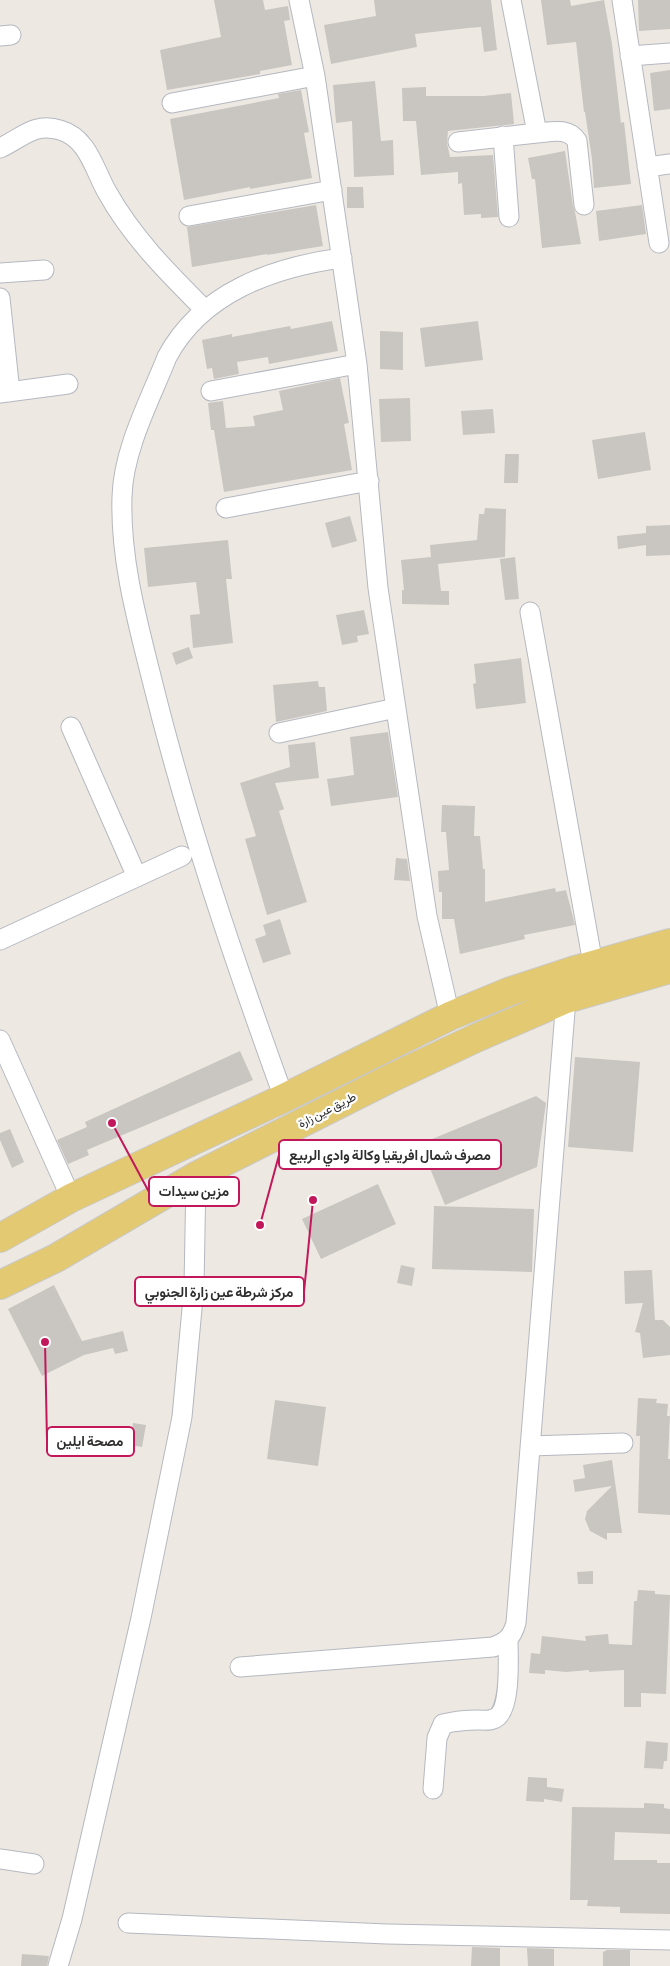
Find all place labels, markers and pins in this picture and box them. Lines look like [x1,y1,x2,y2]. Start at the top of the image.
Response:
callout: مصرف شمال افريقيا وكالة وادي الربيع [279,1140,501,1169]
callout: مزين سيدات [149,1177,239,1206]
callout: مركز شرطة عين زارة الجنوبي [135,1277,304,1306]
callout: مصحة ايلين [47,1427,134,1456]

